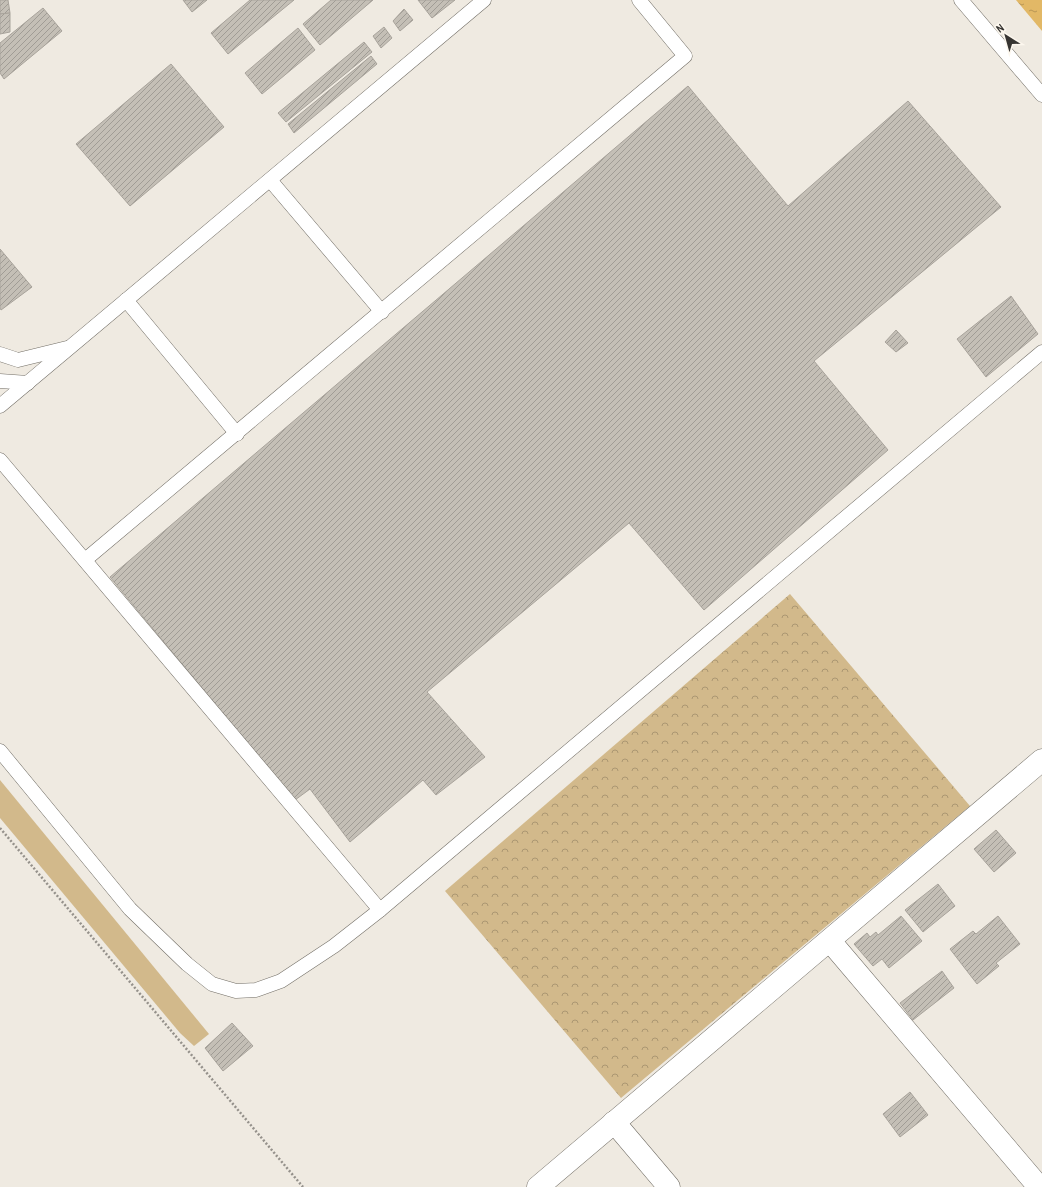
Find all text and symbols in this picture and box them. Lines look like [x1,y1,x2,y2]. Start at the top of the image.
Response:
north arrow [986,16,1026,56]
text: N [993,20,1007,36]

